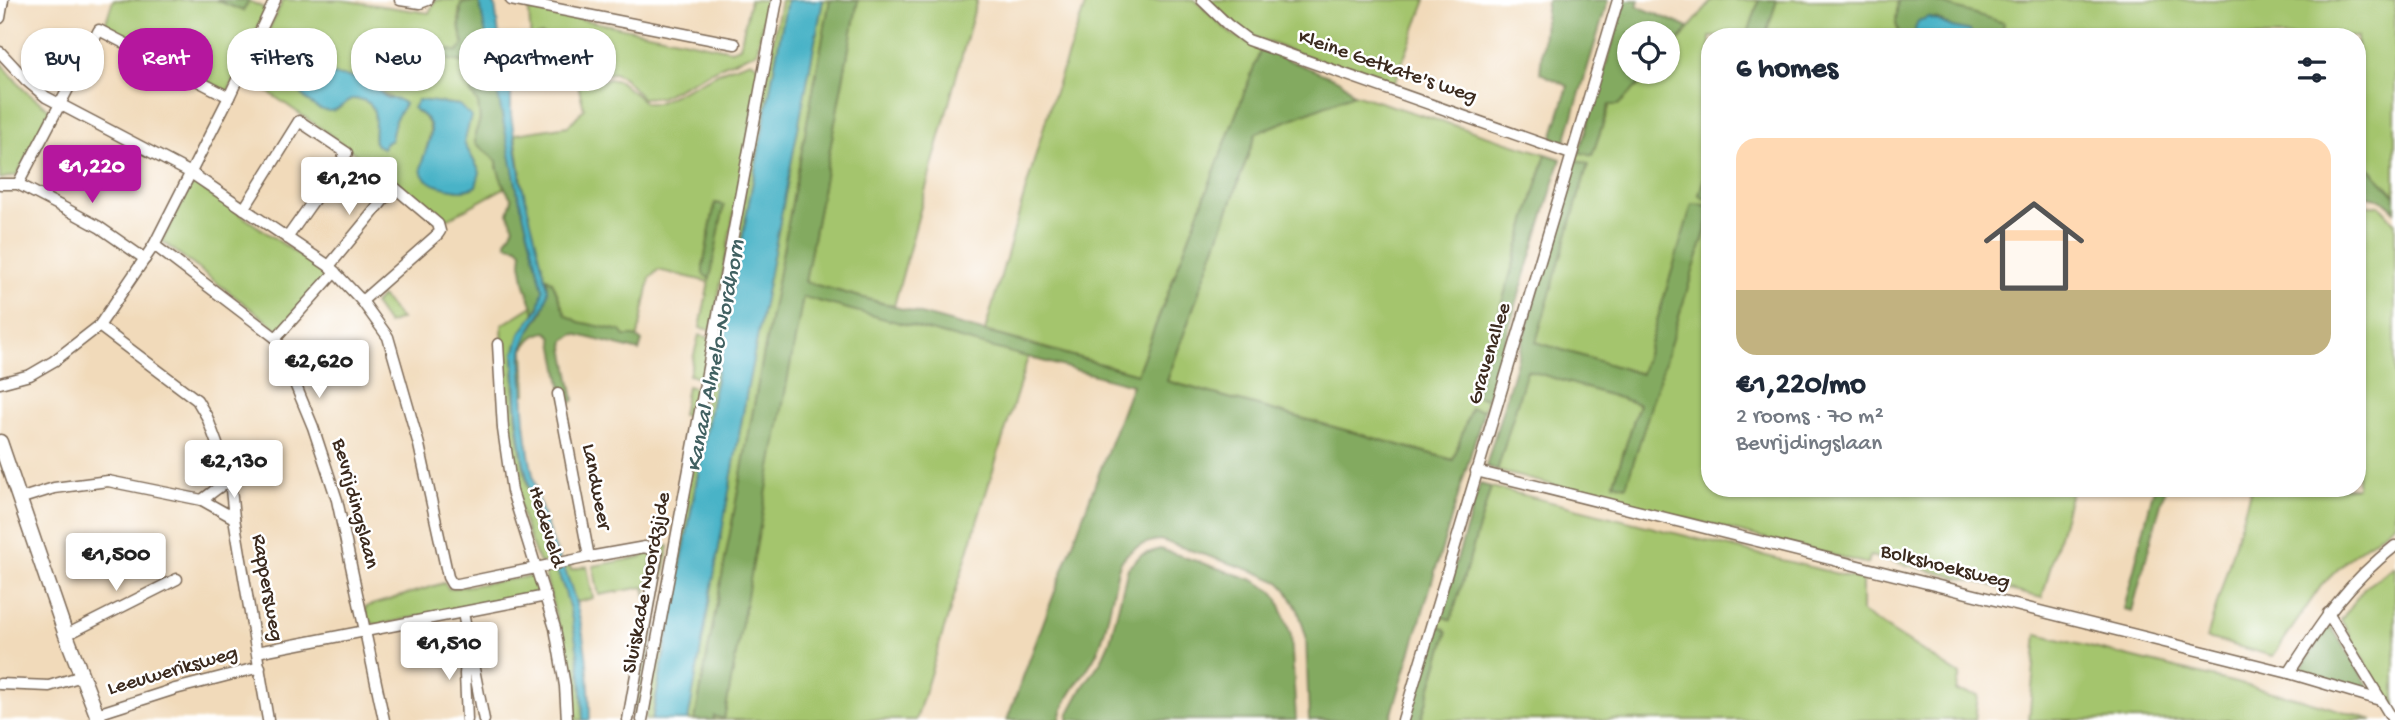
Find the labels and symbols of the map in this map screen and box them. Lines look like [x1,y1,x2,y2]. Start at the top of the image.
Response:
street label: Kleine Getkate's weg [1294,26,1480,110]
pin: €1,220 [35,146,149,205]
pin: €1,210 [292,158,406,217]
water label: Kanaal Almelo-Nordhorn [681,237,753,474]
street label: Gravenallee [1464,299,1519,408]
pin: €2,620 [262,340,376,400]
street label: Bevrijdingslaan [324,435,383,572]
pin: €2,130 [177,440,291,500]
street label: Landweer [574,442,616,534]
street label: Hedeveld [521,484,570,572]
street label: Sluiskade Noordzijde [618,489,678,676]
street label: Rappersweg [244,532,288,644]
pin: €1,500 [59,534,173,593]
street label: Bolkshoeksweg [1877,540,2012,596]
pin: €1,510 [392,622,506,682]
street label: Leeuweriksweg [105,641,241,703]

